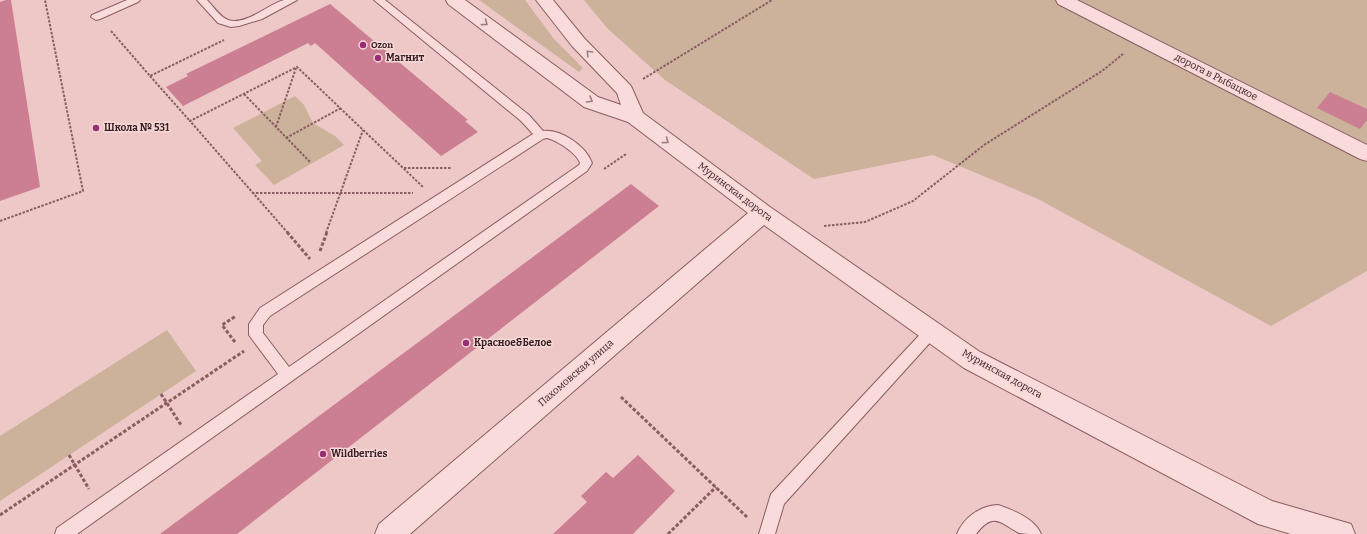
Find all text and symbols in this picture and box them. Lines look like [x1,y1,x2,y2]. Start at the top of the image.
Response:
one-way arrow [481,18,488,26]
marker: Ozon [358,40,368,50]
place label: Ozon [371,40,393,50]
one-way arrow [586,50,594,58]
street label: дорога в Рыбацкое [1173,50,1260,103]
place label: Магнит [386,52,425,64]
marker: Магнит [373,53,383,63]
one-way arrow [586,95,593,103]
place label: Школа № 531 [104,122,170,134]
marker: Школа № 531 [91,123,101,133]
one-way arrow [662,136,669,143]
street label: Муринская дорога [695,160,775,224]
place label: Красное&Белое [474,337,552,349]
street label: Пахомовская улица [536,337,617,409]
marker: Красное&Белое [461,338,471,348]
street label: Муринская дорога [960,347,1045,401]
place label: Wildberries [331,448,387,460]
marker: Wildberries [318,449,328,459]

